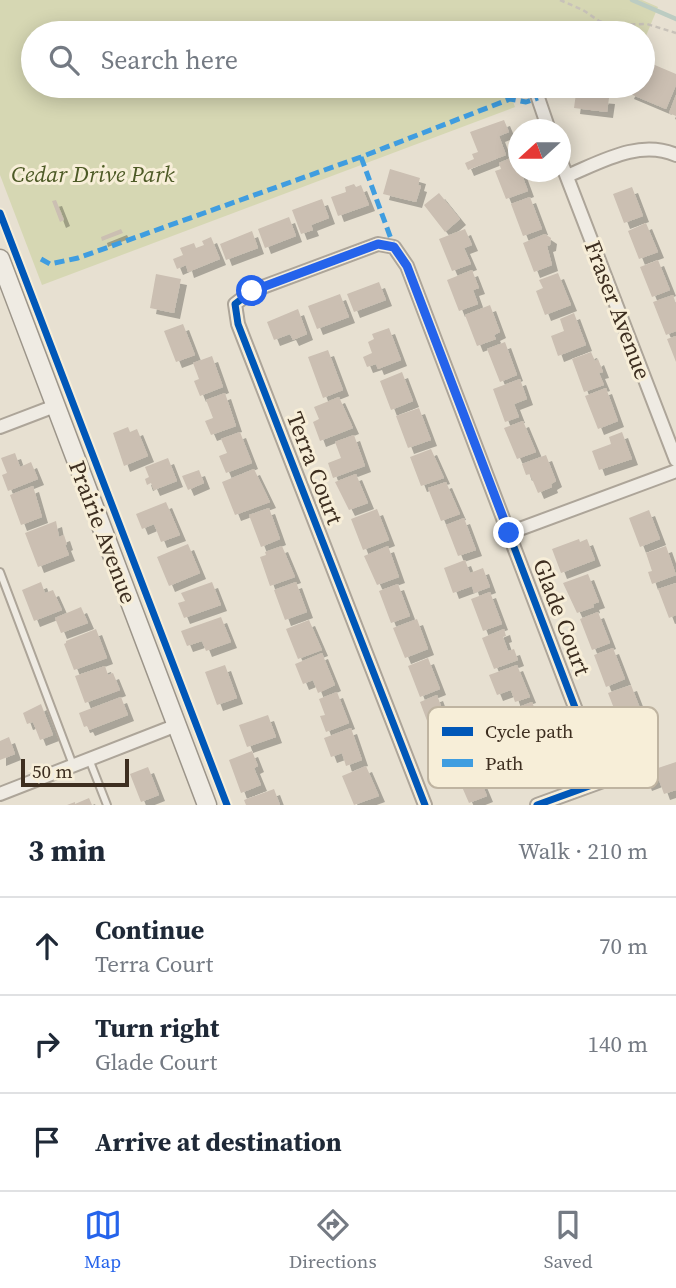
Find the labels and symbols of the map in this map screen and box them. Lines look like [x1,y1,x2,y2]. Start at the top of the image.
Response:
north arrow [508,119,571,182]
park label: Cedar Drive Park [11,158,175,190]
street label: Fraser Avenue [577,236,659,384]
route start [236,275,267,306]
street label: Terra Court [279,407,351,529]
street label: Prairie Avenue [61,456,145,608]
route end [493,517,524,548]
street label: Glade Court [525,554,599,680]
legend [428,707,658,788]
text: Cycle path [485,718,574,744]
text: Path [485,750,523,776]
scale bar [21,756,130,788]

